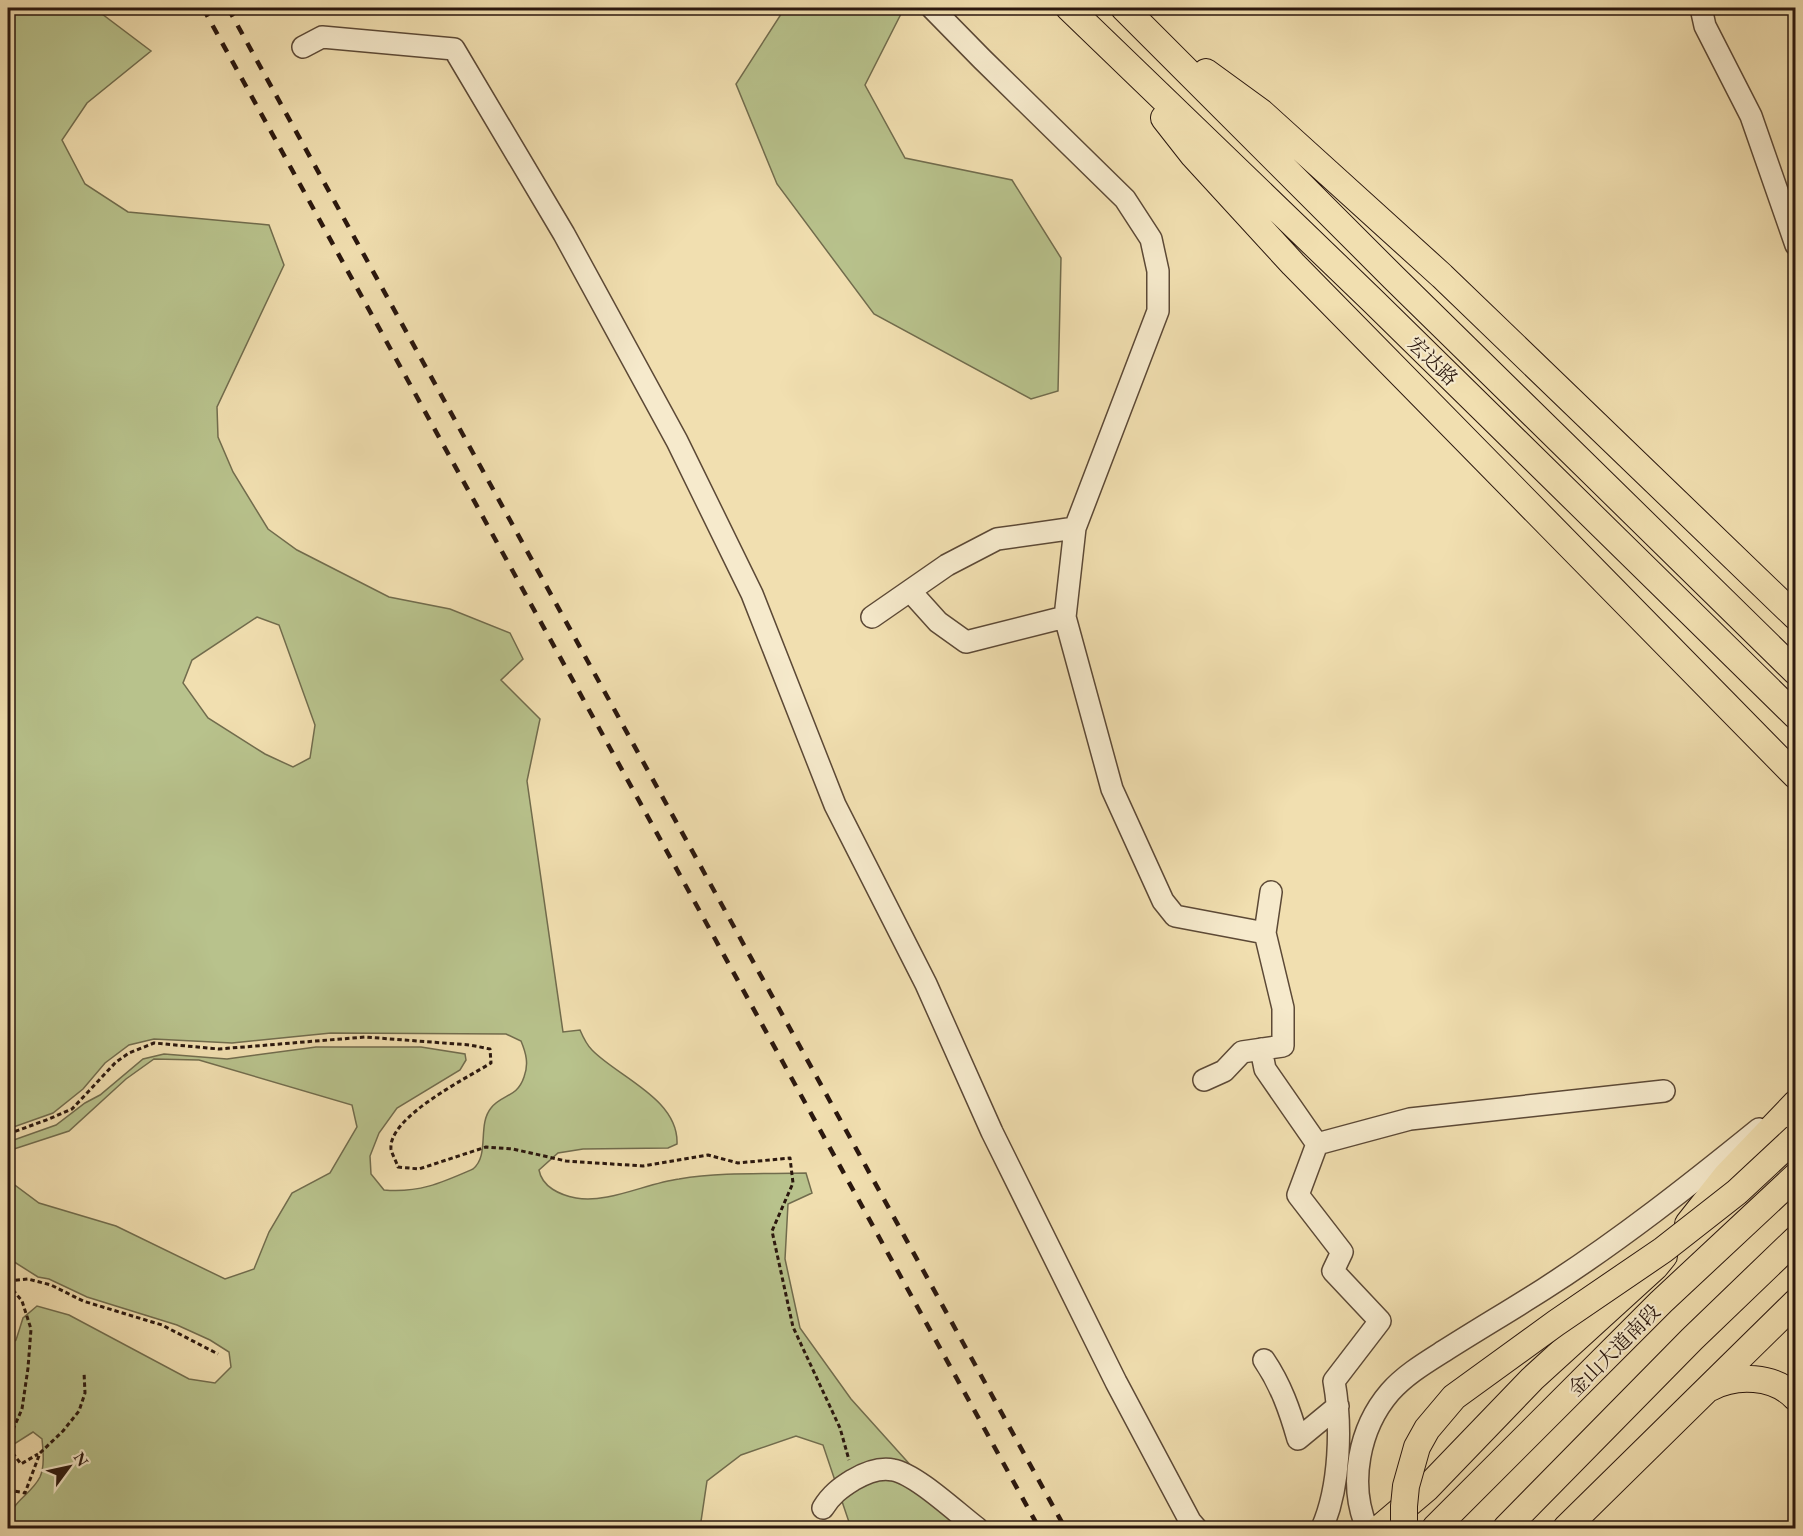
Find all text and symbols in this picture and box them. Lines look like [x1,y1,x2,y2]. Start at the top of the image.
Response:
street label: 宏达路 [1402,331,1464,391]
street label: 金山大道南段 [1562,1298,1666,1402]
north arrow [39,1437,99,1497]
text: N [69,1448,94,1470]

